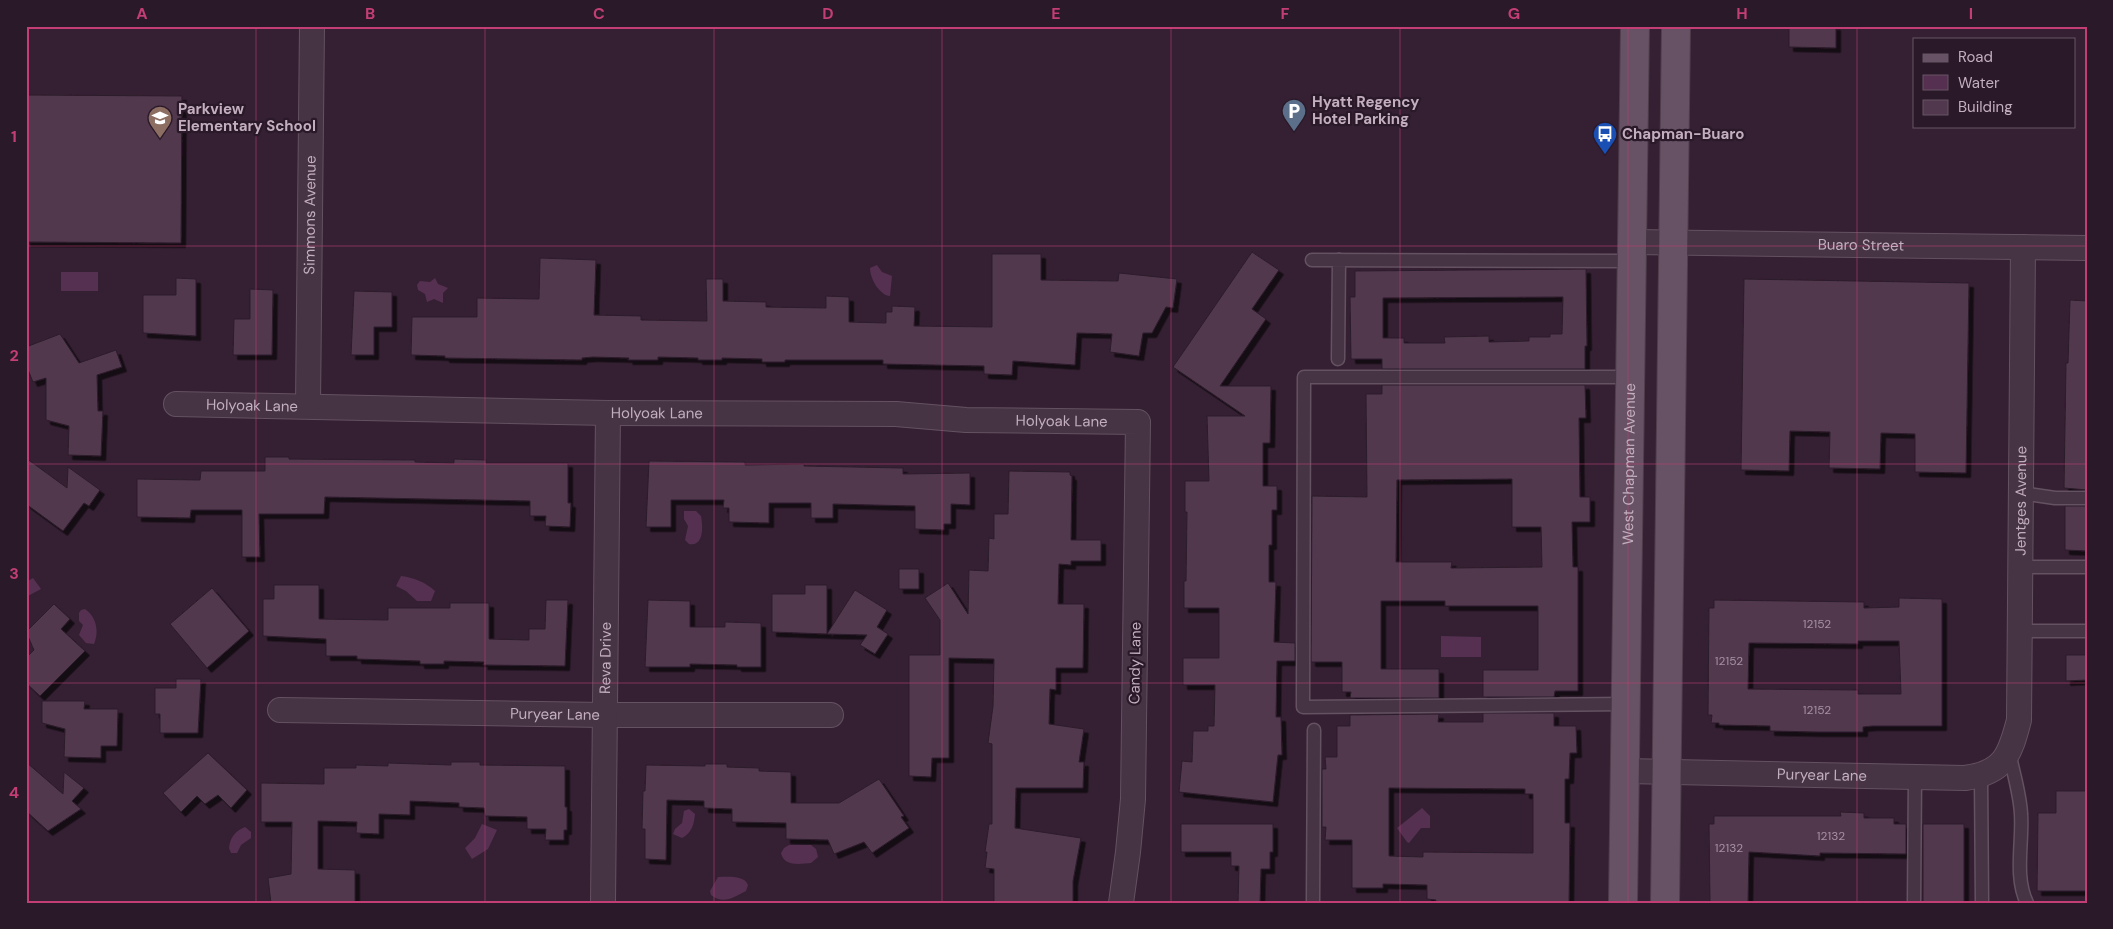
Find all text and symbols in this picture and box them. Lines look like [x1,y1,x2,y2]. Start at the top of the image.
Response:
text: A [136,3,148,24]
text: B [365,3,375,24]
text: C [593,3,605,24]
text: D [822,3,834,24]
text: E [1051,3,1061,24]
text: F [1281,3,1290,24]
text: G [1508,3,1520,24]
text: H [1736,3,1748,24]
text: I [1969,3,1973,24]
legend [1913,38,2076,128]
text: Road [1958,47,1993,67]
text: Water [1958,73,2000,93]
place label: Hyatt Regency Hotel Parking [1312,92,1419,129]
text: Building [1958,97,2013,117]
parking icon: Hyatt Regency Hotel Parking [1281,98,1307,132]
place label: Parkview Elementary School [178,99,316,136]
school or university icon: Parkview Elementary School [147,105,173,139]
bus stop icon: Chapman-Buaro [1592,121,1618,155]
place label: Chapman-Buaro [1622,124,1745,144]
text: 1 [11,126,17,147]
street label: Simmons Avenue [299,155,321,275]
street label: Buaro Street [1818,234,1904,256]
text: 2 [9,345,19,366]
street label: West Chapman Avenue [1618,383,1640,545]
street label: Holyoak Lane [206,395,298,417]
street label: Holyoak Lane [611,403,703,423]
street label: Holyoak Lane [1016,411,1108,432]
street label: Jentges Avenue [2010,446,2031,556]
text: 3 [9,563,19,584]
house number: 12152 [1803,616,1831,632]
street label: Reva Drive [595,622,616,694]
street label: Candy Lane [1124,622,1146,704]
house number: 12152 [1715,653,1743,669]
house number: 12152 [1803,702,1831,718]
street label: Puryear Lane [510,704,600,725]
street label: Puryear Lane [1777,764,1867,786]
text: 4 [9,782,19,803]
house number: 12132 [1817,828,1845,844]
house number: 12132 [1715,840,1743,856]

